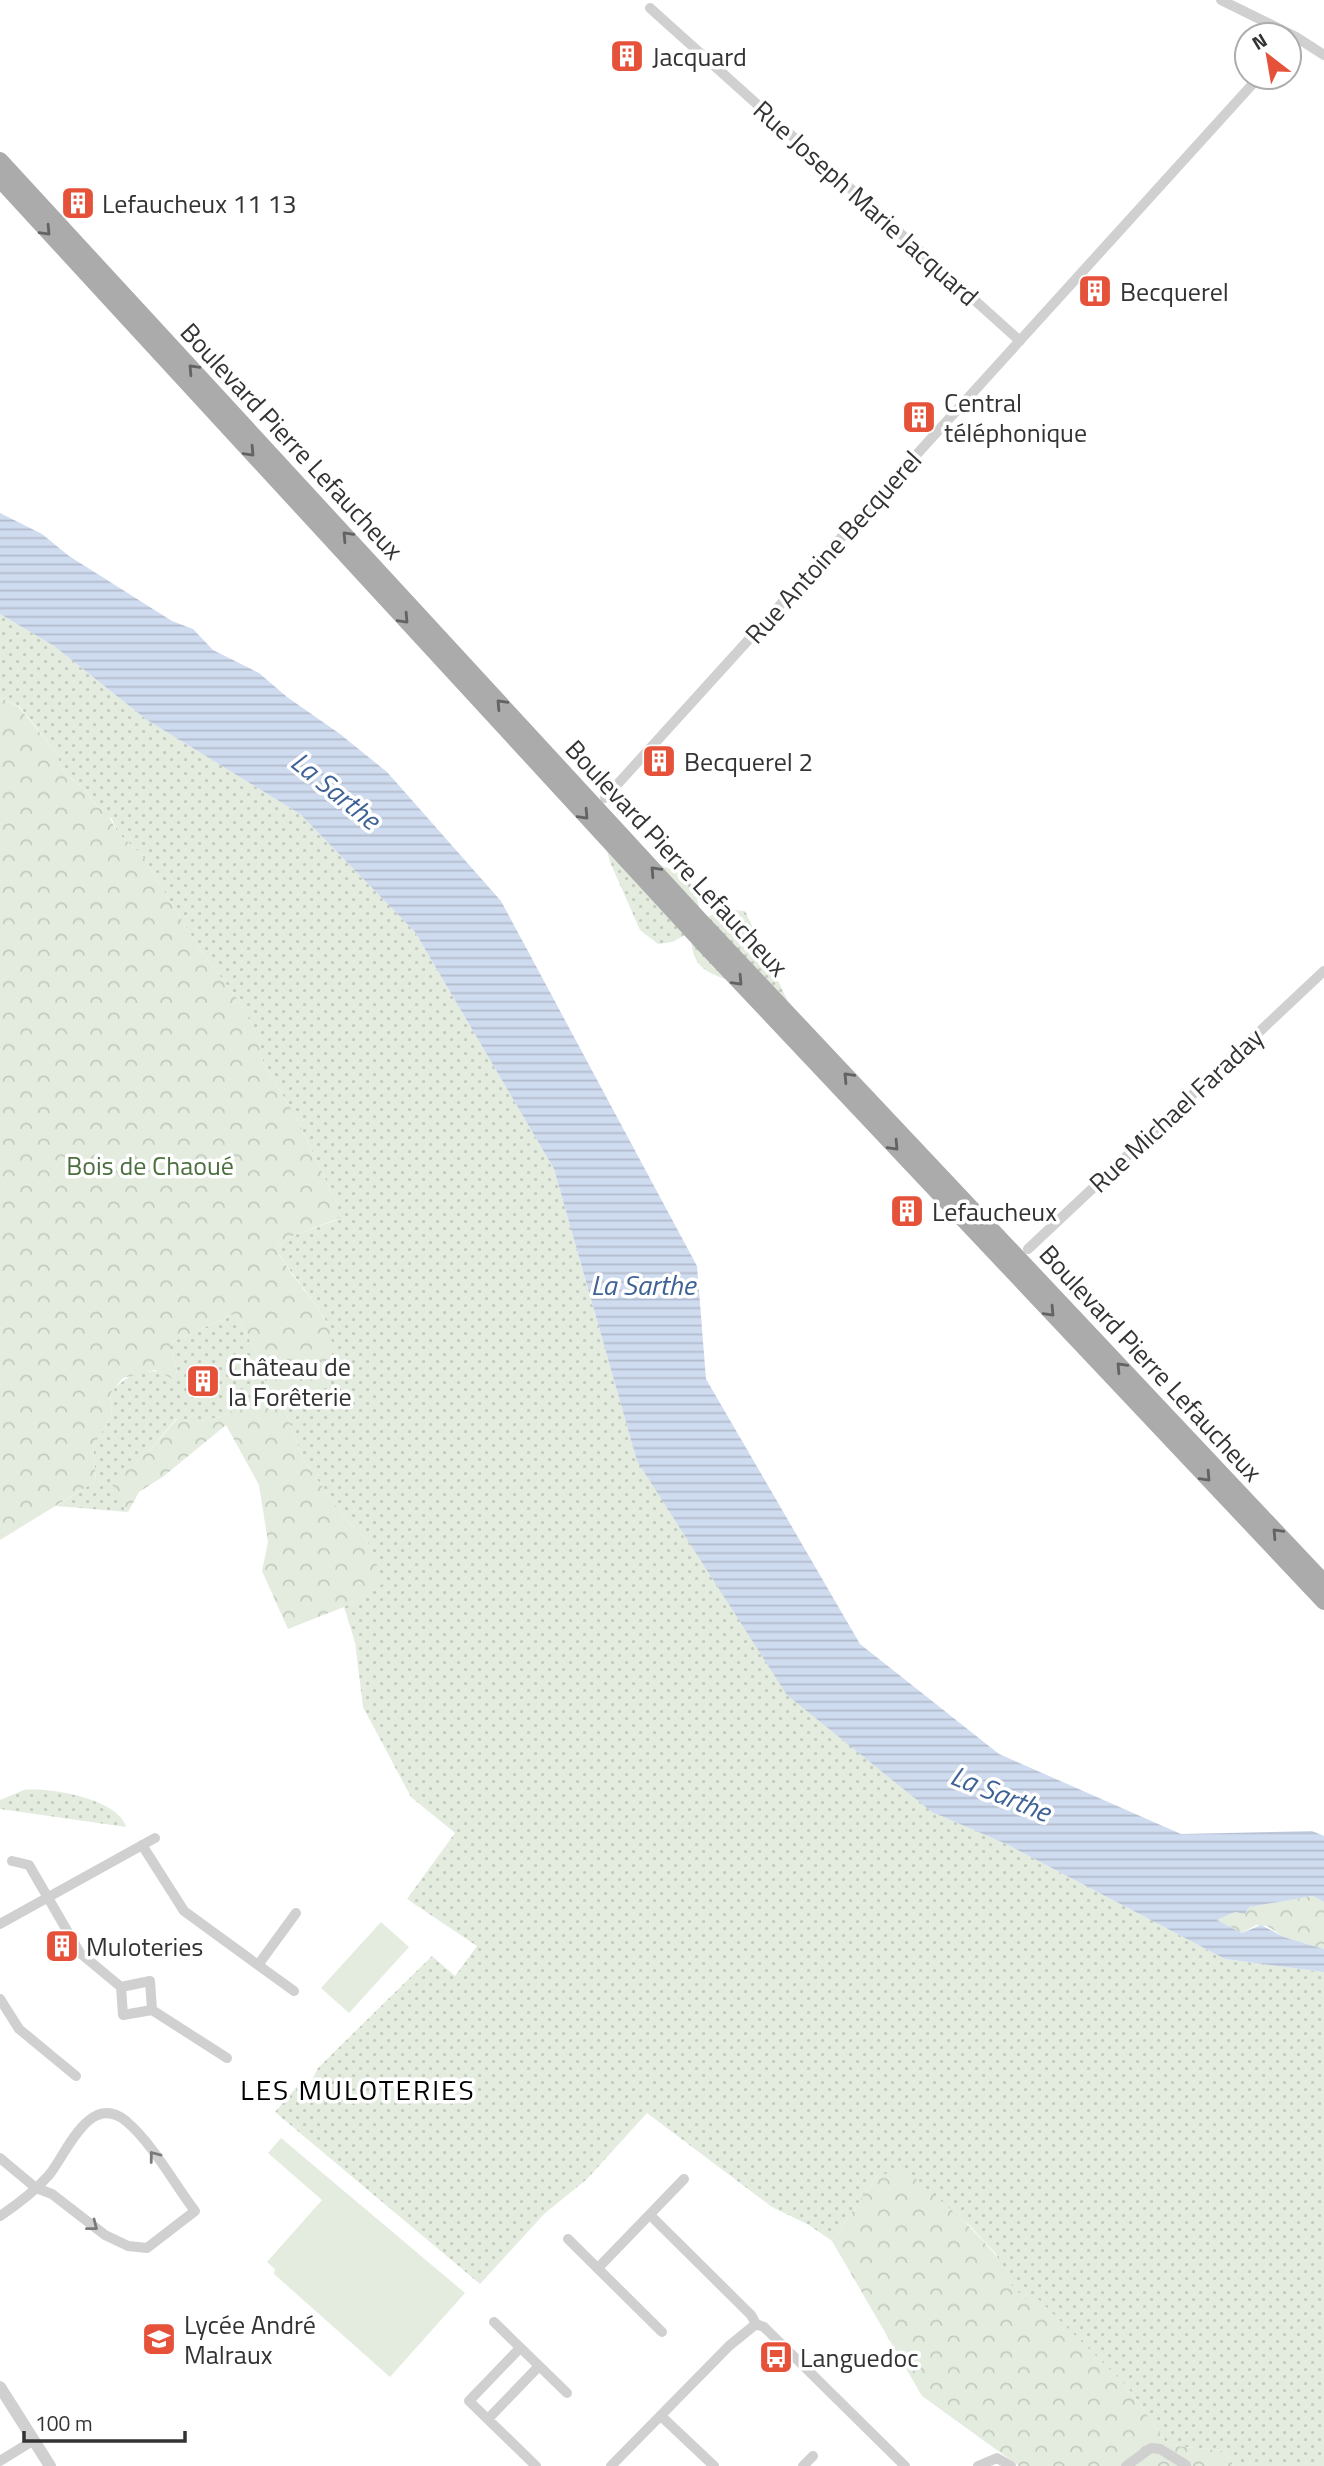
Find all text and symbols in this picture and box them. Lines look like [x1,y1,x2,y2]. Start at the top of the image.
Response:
north arrow [1233,21,1303,91]
text: N [1246,25,1272,57]
building icon: Jacquard [608,37,646,75]
place label: Jacquard [652,37,747,76]
street label: Rue Joseph Marie Jacquard [745,91,987,315]
building icon: Lefaucheux 11 13 [59,184,97,222]
place label: Lefaucheux 11 13 [102,184,297,223]
one-way arrow [38,223,51,236]
building icon: Becquerel [1076,272,1114,310]
place label: Becquerel [1120,272,1229,311]
street label: Boulevard Pierre Lefaucheux [171,314,413,568]
one-way arrow [188,364,201,377]
place label: Central téléphonique [944,383,1087,452]
building icon: Central téléphonique [900,398,938,436]
street label: Rue Antoine Becquerel [735,442,931,652]
one-way arrow [242,444,254,457]
one-way arrow [342,531,355,544]
one-way arrow [396,611,408,624]
one-way arrow [496,699,509,712]
street label: Boulevard Pierre Lefaucheux [556,731,798,985]
water label: La Sarthe [282,740,392,841]
building icon: Becquerel 2 [640,742,678,780]
place label: Becquerel 2 [684,742,813,781]
one-way arrow [576,807,589,820]
one-way arrow [650,866,663,879]
one-way arrow [729,973,742,986]
street label: Rue Michael Faraday [1080,1019,1272,1201]
one-way arrow [843,1072,856,1085]
one-way arrow [885,1138,898,1151]
park label: Bois de Chaoué [66,1146,234,1185]
building icon: Lefaucheux [888,1192,926,1230]
place label: Lefaucheux [932,1192,1057,1231]
street label: Boulevard Pierre Lefaucheux [1030,1236,1272,1490]
water label: La Sarthe [591,1263,697,1306]
one-way arrow [1042,1304,1054,1317]
place label: Château de la Forêterie [228,1347,352,1416]
building icon: Château de la Forêterie [184,1362,222,1400]
one-way arrow [1117,1362,1129,1375]
one-way arrow [1198,1469,1211,1482]
one-way arrow [1273,1528,1286,1541]
water label: La Sarthe [944,1753,1059,1833]
building icon: Muloteries [43,1927,81,1965]
place label: Muloteries [86,1927,203,1966]
district label: LES MULOTERIES [240,2068,476,2111]
one-way arrow [150,2151,162,2164]
one-way arrow [85,2217,97,2230]
place label: Lycée André Malraux [184,2305,316,2374]
school or university icon: Lycée André Malraux [140,2320,178,2358]
bus stop icon: Languedoc [757,2338,795,2376]
place label: Languedoc [800,2338,919,2377]
scale bar [24,2400,186,2444]
text: 100 m [35,2407,92,2439]

